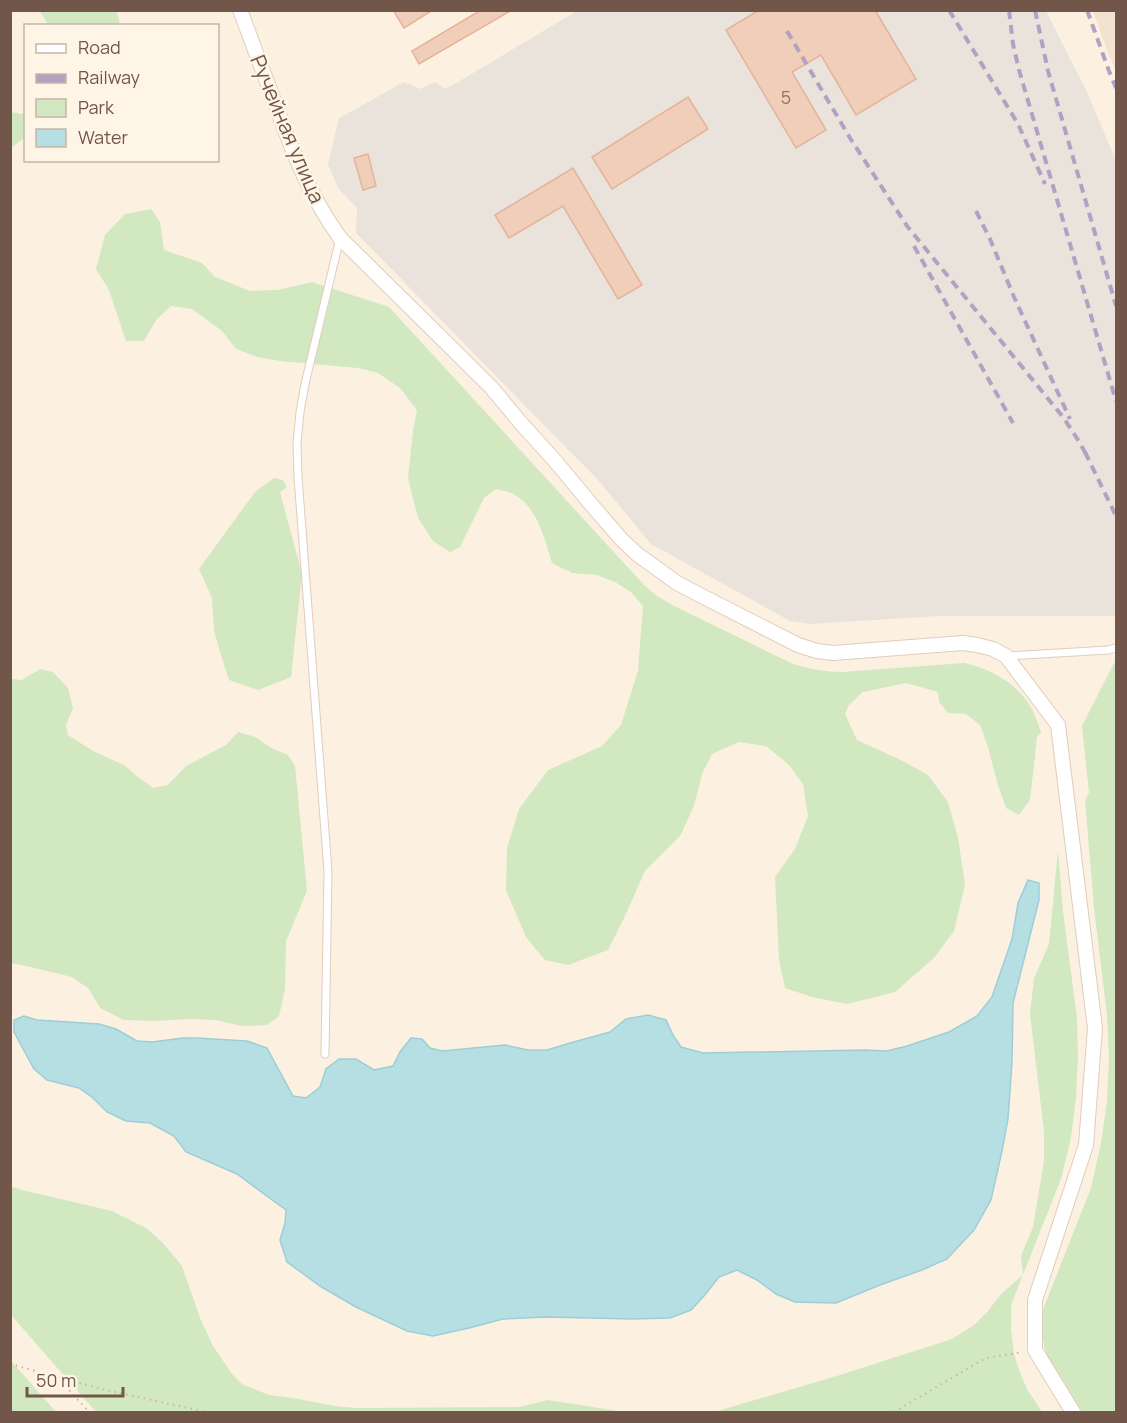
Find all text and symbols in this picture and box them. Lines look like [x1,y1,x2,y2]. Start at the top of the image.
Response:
legend [24,24,219,162]
text: Road [78,35,121,59]
street label: Ручейная улица [244,51,332,207]
text: Railway [78,65,140,89]
house number: 5 [781,85,791,109]
text: Park [78,95,115,119]
text: Water [78,125,128,149]
scale bar [27,1360,123,1398]
text: 50 m [36,1368,76,1392]

